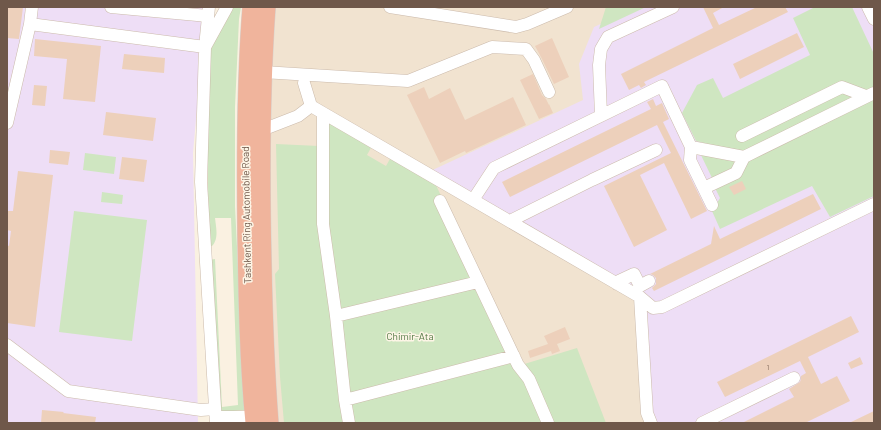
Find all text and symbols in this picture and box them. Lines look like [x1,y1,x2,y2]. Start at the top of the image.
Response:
street label: Tashkent Ring Automobile Road [239,146,253,284]
park label: Chimir-Ata [386,330,434,342]
house number: 1 [767,362,770,372]

